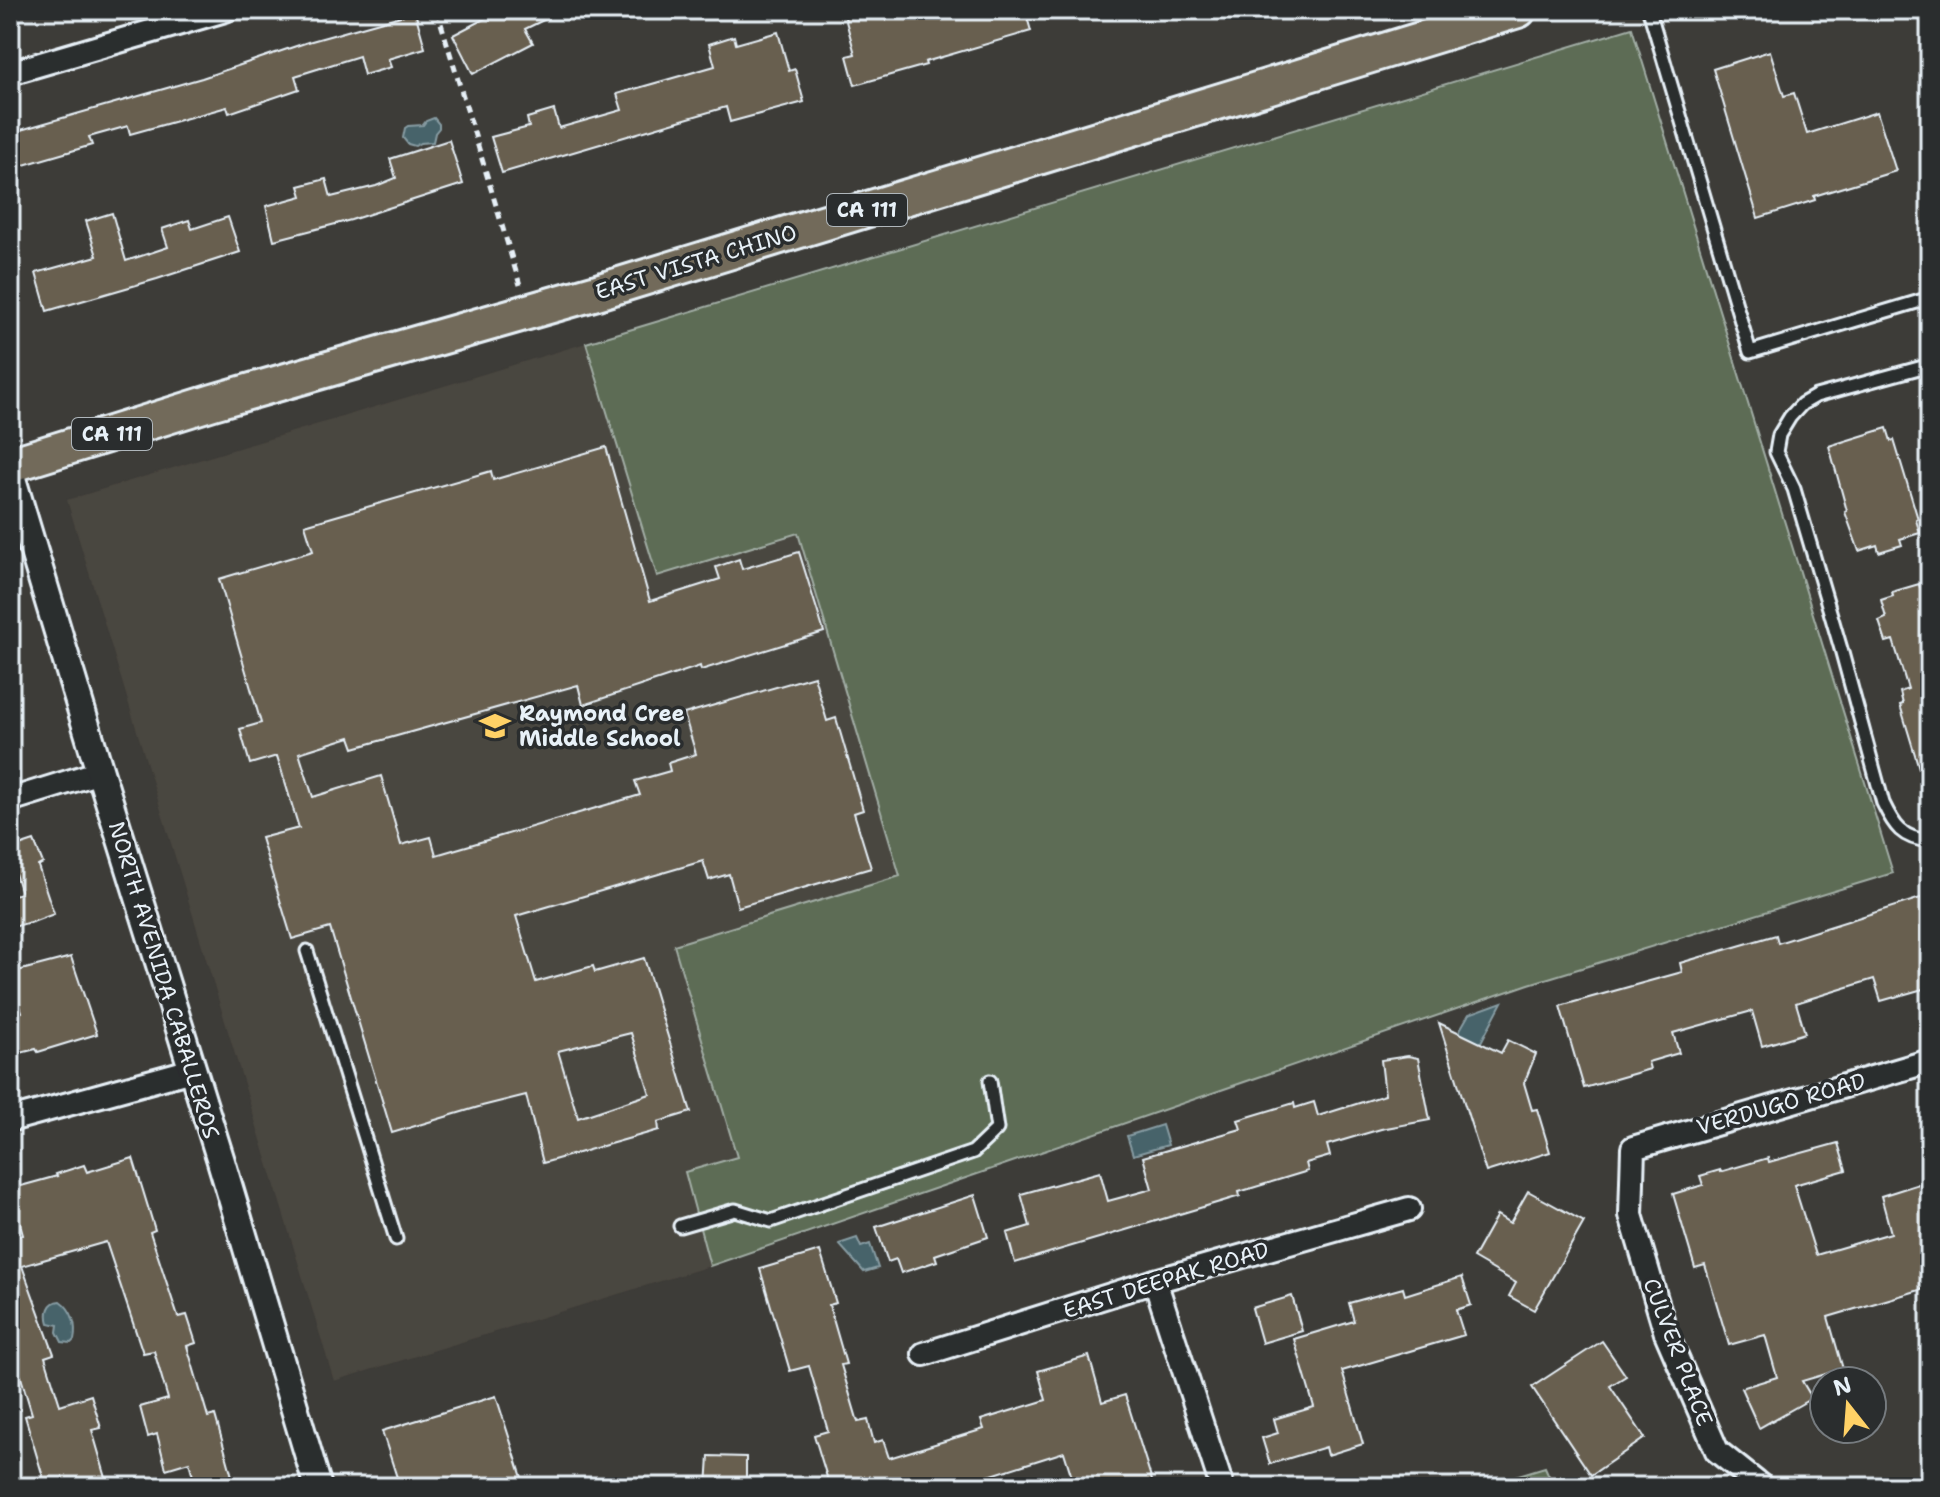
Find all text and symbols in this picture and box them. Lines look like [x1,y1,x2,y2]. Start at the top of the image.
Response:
road number: CA 111 [827,194,907,226]
street label: EAST VISTA CHINO [592,218,800,306]
road number: CA 111 [72,418,152,450]
place label: Raymond Cree Middle School [519,699,685,753]
school or university icon: Raymond Cree Middle School [478,709,512,743]
street label: NORTH AVENIDA CABALLEROS [102,818,226,1142]
street label: VERDUGO ROAD [1693,1066,1869,1142]
street label: EAST DEEPAK ROAD [1059,1235,1273,1325]
street label: CULVER PLACE [1636,1274,1720,1430]
north arrow [1808,1365,1888,1445]
text: N [1830,1370,1855,1403]

